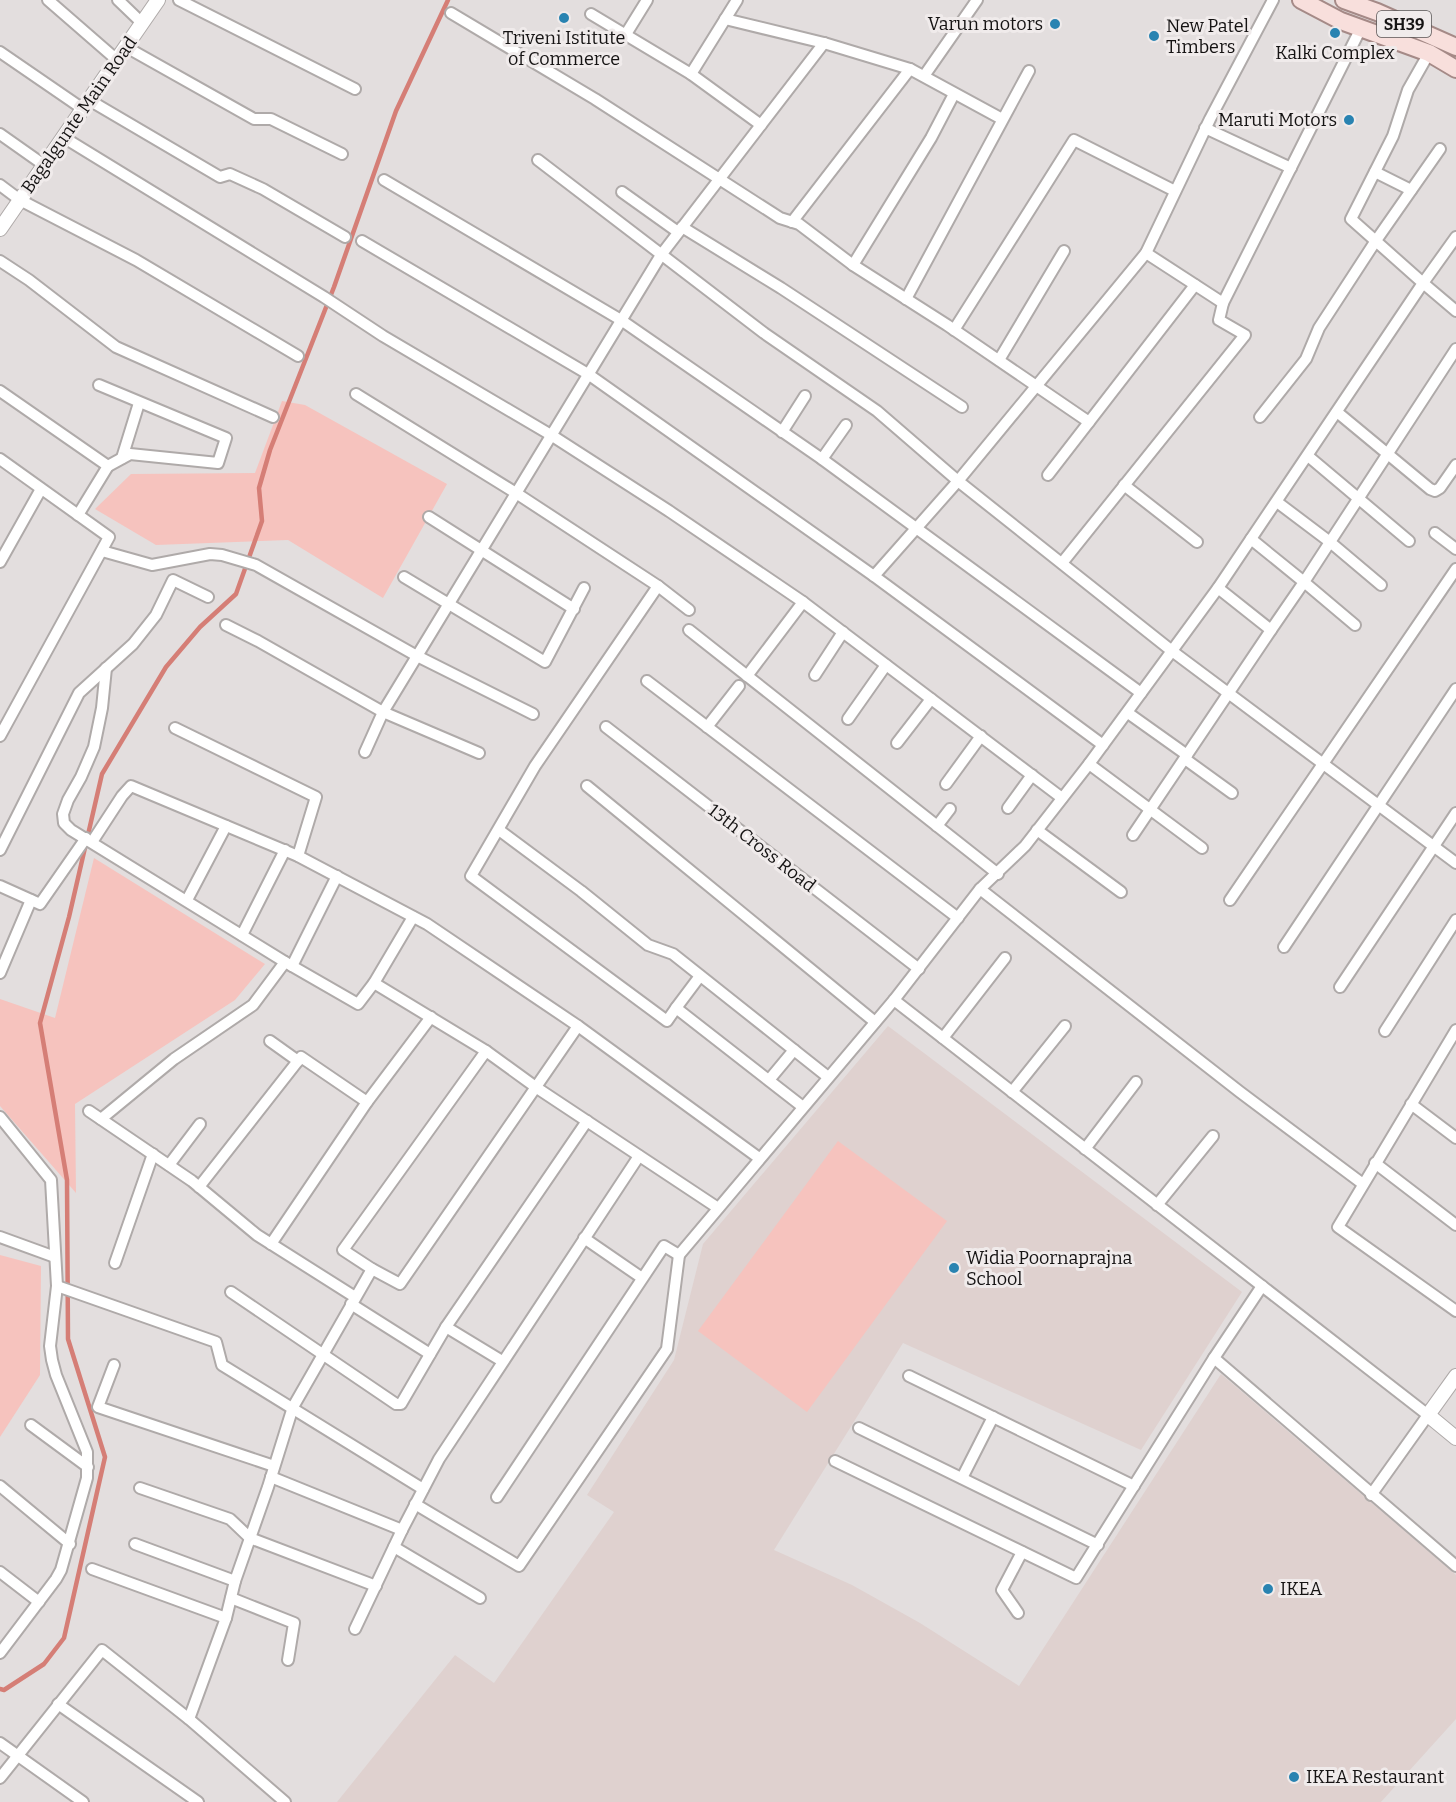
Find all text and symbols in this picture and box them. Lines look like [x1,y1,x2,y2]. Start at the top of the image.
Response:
marker: Triveni Istitute of Commerce [557,11,571,25]
road number: SH39 [1377,11,1431,37]
place label: Varun motors [928,13,1043,35]
place label: New Patel Timbers [1166,15,1249,58]
marker: Varun motors [1048,17,1062,31]
marker: Kalki Complex [1328,26,1342,40]
place label: Triveni Istitute of Commerce [503,27,625,70]
marker: New Patel Timbers [1147,29,1161,43]
street label: Bagalgunte Main Road [16,32,142,198]
place label: Kalki Complex [1275,42,1395,64]
place label: Maruti Motors [1218,109,1337,131]
marker: Maruti Motors [1342,113,1356,127]
street label: 13th Cross Road [704,799,820,897]
place label: Widia Poornaprajna School [966,1247,1133,1290]
marker: Widia Poornaprajna School [947,1261,961,1275]
place label: IKEA [1280,1578,1322,1600]
marker: IKEA [1261,1582,1275,1596]
place label: IKEA Restaurant [1306,1766,1445,1788]
marker: IKEA Restaurant [1287,1770,1301,1784]

